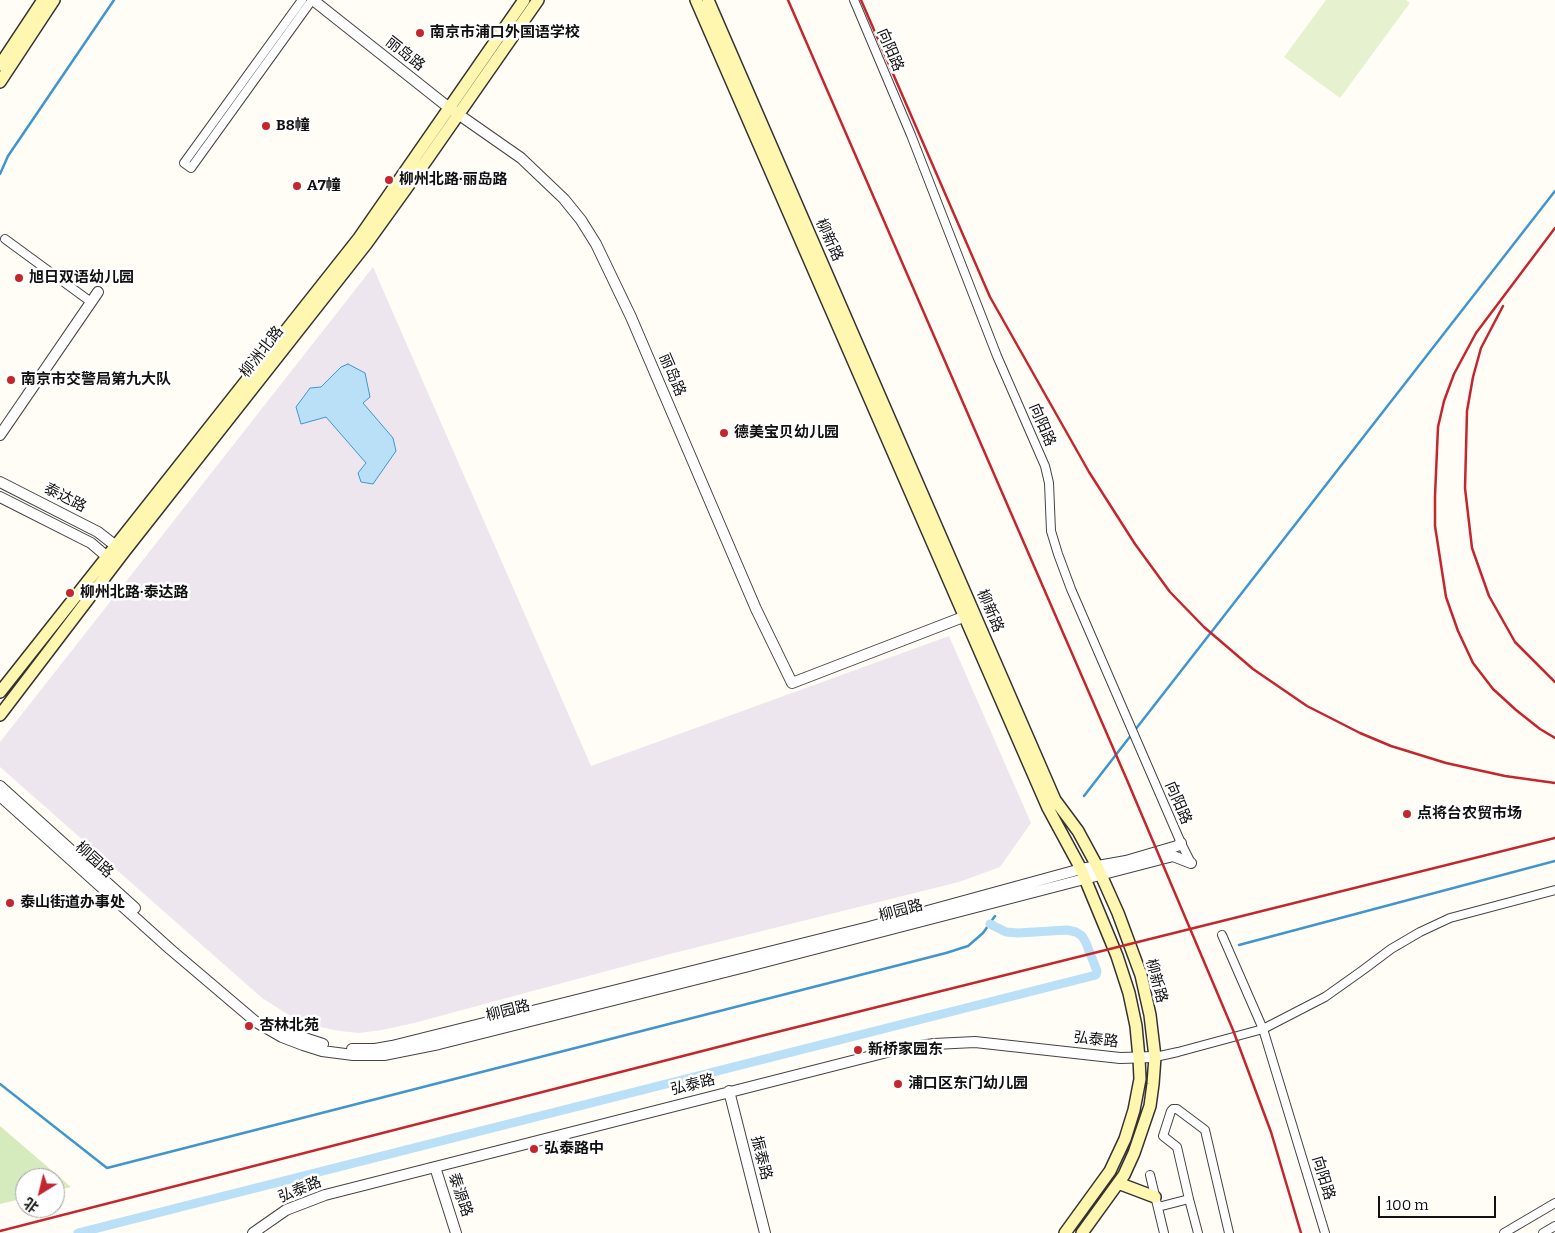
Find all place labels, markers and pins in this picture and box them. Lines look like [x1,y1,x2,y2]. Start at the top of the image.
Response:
place label: 南京市浦口外国语学校 [430,24,580,42]
marker: 南京市浦口外国语学校 [414,27,426,39]
place label: B8幢 [276,117,310,135]
marker: B8幢 [260,120,272,132]
place label: 柳州北路·丽岛路 [399,171,507,189]
marker: 柳州北路·丽岛路 [383,174,395,186]
place label: A7幢 [307,177,341,195]
marker: A7幢 [291,180,303,192]
place label: 旭日双语幼儿园 [29,269,134,287]
marker: 旭日双语幼儿园 [13,272,25,284]
place label: 南京市交警局第九大队 [21,371,171,389]
marker: 南京市交警局第九大队 [5,374,17,386]
place label: 德美宝贝幼儿园 [734,424,839,442]
marker: 德美宝贝幼儿园 [718,427,730,439]
place label: 柳州北路·泰达路 [80,584,188,602]
marker: 柳州北路·泰达路 [64,587,76,599]
place label: 点将台农贸市场 [1417,805,1522,823]
marker: 点将台农贸市场 [1401,808,1413,820]
place label: 泰山街道办事处 [20,894,125,912]
marker: 泰山街道办事处 [4,897,16,909]
place label: 杏林北苑 [259,1017,319,1035]
marker: 杏林北苑 [243,1020,255,1032]
place label: 新桥家园东 [868,1041,943,1059]
marker: 新桥家园东 [852,1044,864,1056]
place label: 浦口区东门幼儿园 [908,1075,1028,1093]
marker: 浦口区东门幼儿园 [892,1078,904,1090]
place label: 弘泰路中 [544,1140,604,1158]
marker: 弘泰路中 [528,1143,540,1155]

